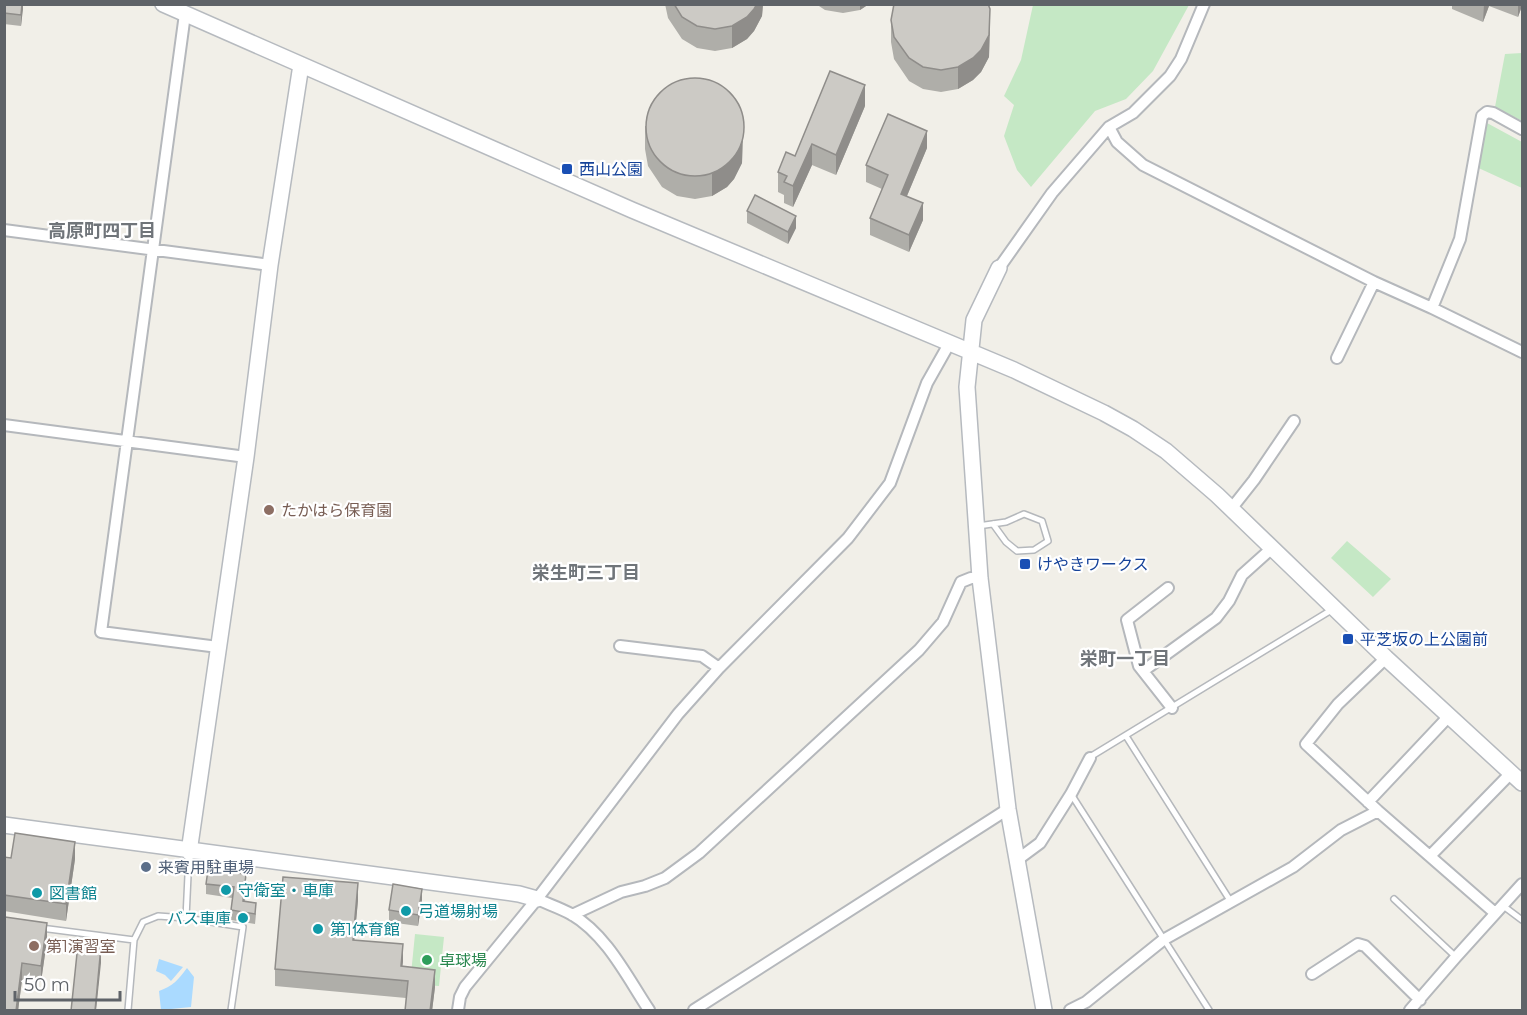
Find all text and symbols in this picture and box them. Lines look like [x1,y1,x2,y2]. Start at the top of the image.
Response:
place label: 西山公園 [579,160,643,179]
marker: 西山公園 [560,162,574,176]
district label: 高原町四丁目 [48,220,156,242]
place label: たかはら保育園 [281,501,392,520]
marker: たかはら保育園 [262,503,276,517]
place label: けやきワークス [1037,555,1149,574]
marker: けやきワークス [1018,557,1032,571]
district label: 栄生町三丁目 [532,562,640,584]
place label: 平芝坂の上公園前 [1360,630,1488,649]
marker: 平芝坂の上公園前 [1341,632,1355,646]
district label: 栄町一丁目 [1080,648,1170,670]
place label: 来賓用駐車場 [158,858,254,877]
marker: 来賓用駐車場 [139,860,153,874]
place label: 守衛室・車庫 [238,881,334,900]
marker: 守衛室・車庫 [219,883,233,897]
place label: 図書館 [49,884,97,903]
marker: 図書館 [30,886,44,900]
place label: 弓道場射場 [418,902,498,921]
marker: 弓道場射場 [399,904,413,918]
place label: バス車庫 [167,909,231,928]
marker: バス車庫 [236,911,250,925]
place label: 第1体育館 [330,920,400,939]
marker: 第1体育館 [311,922,325,936]
place label: 第1演習室 [46,937,116,956]
marker: 第1演習室 [27,939,41,953]
place label: 卓球場 [439,951,487,970]
marker: 卓球場 [420,953,434,967]
scale bar [15,964,120,1002]
text: 50 m [24,974,70,996]

